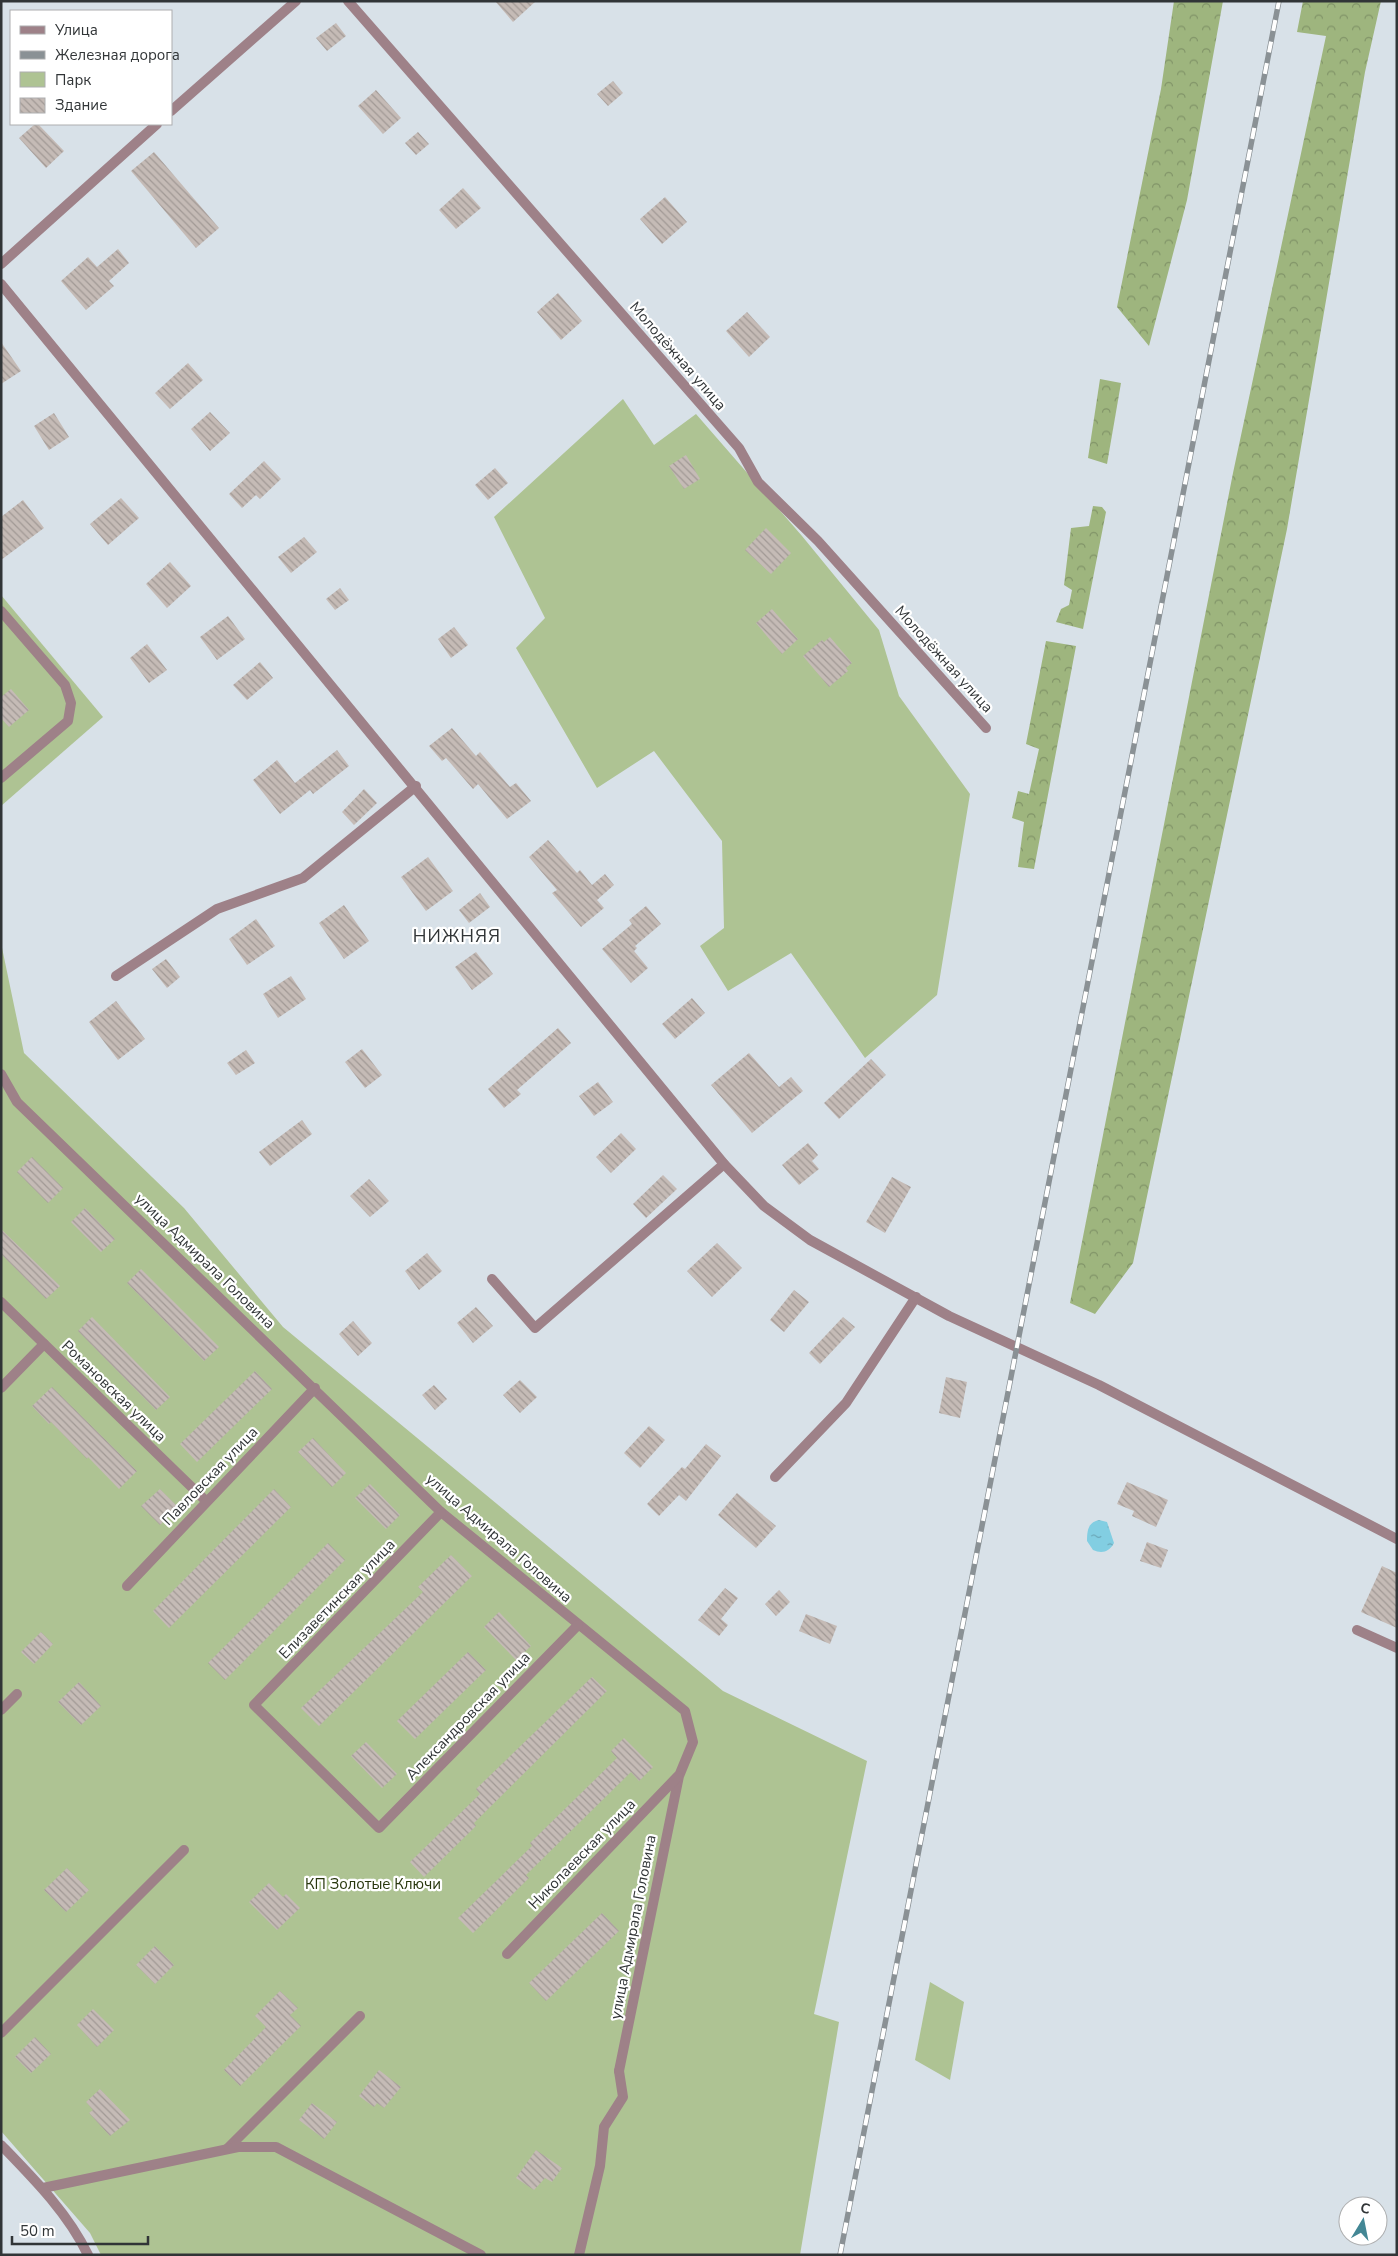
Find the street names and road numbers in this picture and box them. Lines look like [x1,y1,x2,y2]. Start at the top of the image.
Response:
street label: Молодёжная улица [625,297,731,415]
street label: Молодёжная улица [890,601,998,717]
street label: улица Адмирала Головина [131,1189,279,1333]
street label: Романовская улица [57,1336,171,1446]
street label: Павловская улица [158,1422,262,1530]
street label: улица Адмирала Головина [422,1469,576,1607]
street label: Елизаветинская улица [275,1535,399,1663]
street label: Александровская улица [401,1648,535,1784]
street label: Николаевская улица [524,1794,640,1914]
street label: улица Адмирала Головина [605,1833,661,2021]

